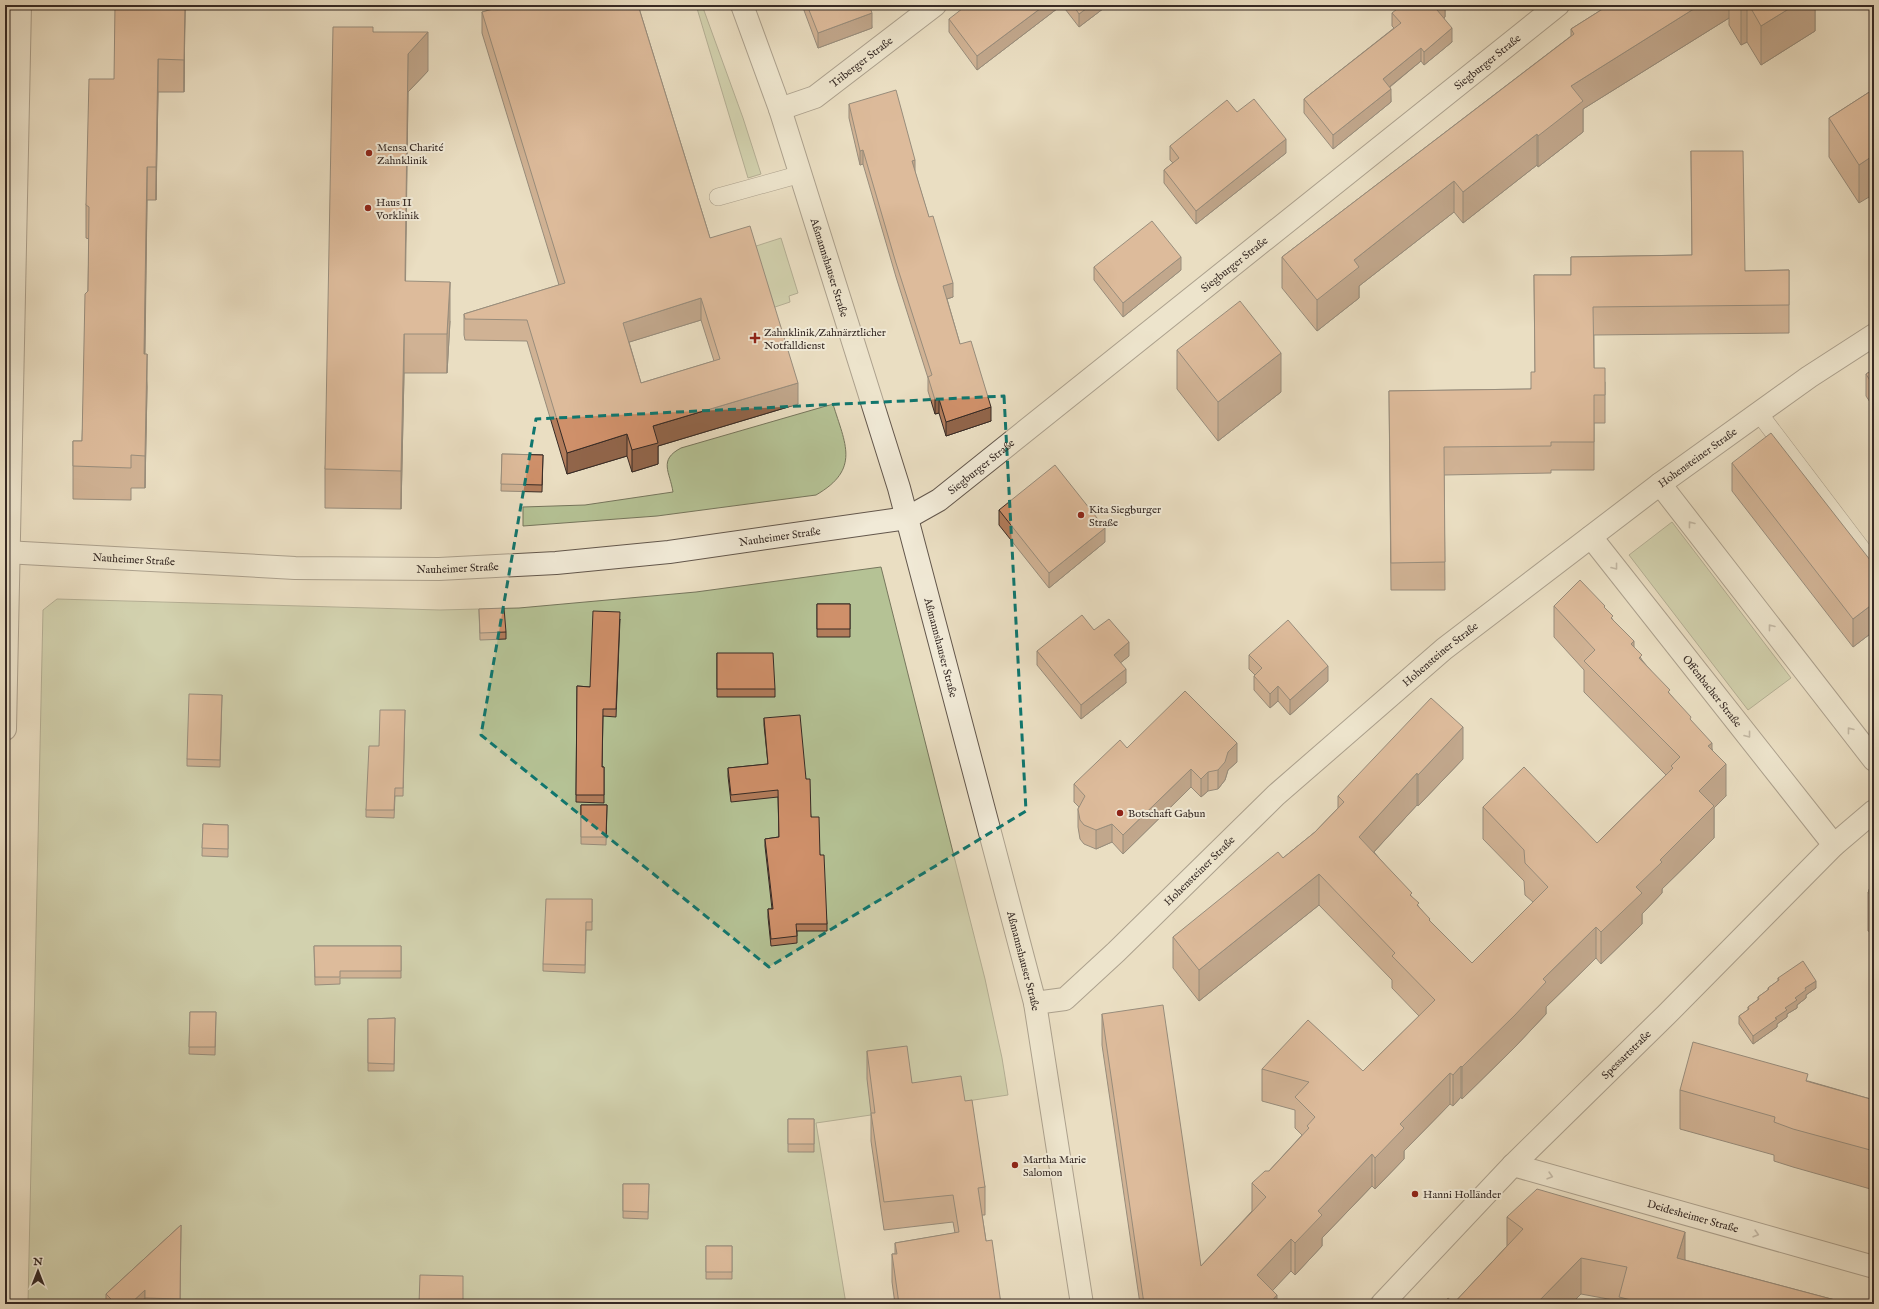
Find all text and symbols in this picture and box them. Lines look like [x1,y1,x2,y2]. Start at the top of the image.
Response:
street label: Siegburger Straße [1451,32,1524,93]
street label: Triberger Straße [827,34,896,91]
place label: Mensa Charité Zahnklinik [377,141,443,168]
marker: Mensa Charité Zahnklinik [364,148,374,158]
place label: Haus II Vorklinik [375,196,419,223]
marker: Haus II Vorklinik [363,203,373,213]
street label: Aßmannshauser Straße [806,216,851,319]
street label: Siegburger Straße [1198,234,1271,296]
place label: Zahnklinik/Zahnärztlicher Notfalldienst [764,326,886,353]
marker: Zahnklinik/Zahnärztlicher Notfalldienst [749,332,761,344]
street label: Hohensteiner Straße [1656,425,1740,491]
street label: Siegburger Straße [945,436,1018,498]
place label: Kita Siegburger Straße [1089,503,1161,530]
marker: Kita Siegburger Straße [1076,510,1086,520]
one-way arrow [1688,521,1696,528]
street label: Nauheimer Straße [738,524,822,550]
street label: Nauheimer Straße [92,551,175,569]
street label: Nauheimer Straße [416,560,499,577]
one-way arrow [1610,563,1617,570]
street label: Aßmannshauser Straße [920,595,960,699]
street label: Hohensteiner Straße [1400,620,1481,690]
one-way arrow [1768,624,1775,631]
street label: Offenbacher Straße [1679,653,1744,730]
one-way arrow [1848,727,1855,734]
one-way arrow [1743,730,1750,737]
place label: Botschaft Gabun [1128,807,1205,821]
marker: Botschaft Gabun [1115,808,1125,818]
street label: Hohensteiner Straße [1161,833,1238,909]
street label: Aßmannshauser Straße [1003,909,1042,1012]
street label: Spessartstraße [1599,1028,1654,1083]
place label: Martha Marie Salomon [1023,1153,1086,1180]
marker: Martha Marie Salomon [1010,1160,1020,1170]
one-way arrow [1546,1171,1553,1180]
place label: Hanni Holländer [1423,1188,1501,1202]
marker: Hanni Holländer [1410,1189,1420,1199]
street label: Deidesheimer Straße [1645,1197,1740,1236]
one-way arrow [1753,1229,1760,1238]
north arrow [18,1251,58,1291]
text: N [32,1255,43,1269]

